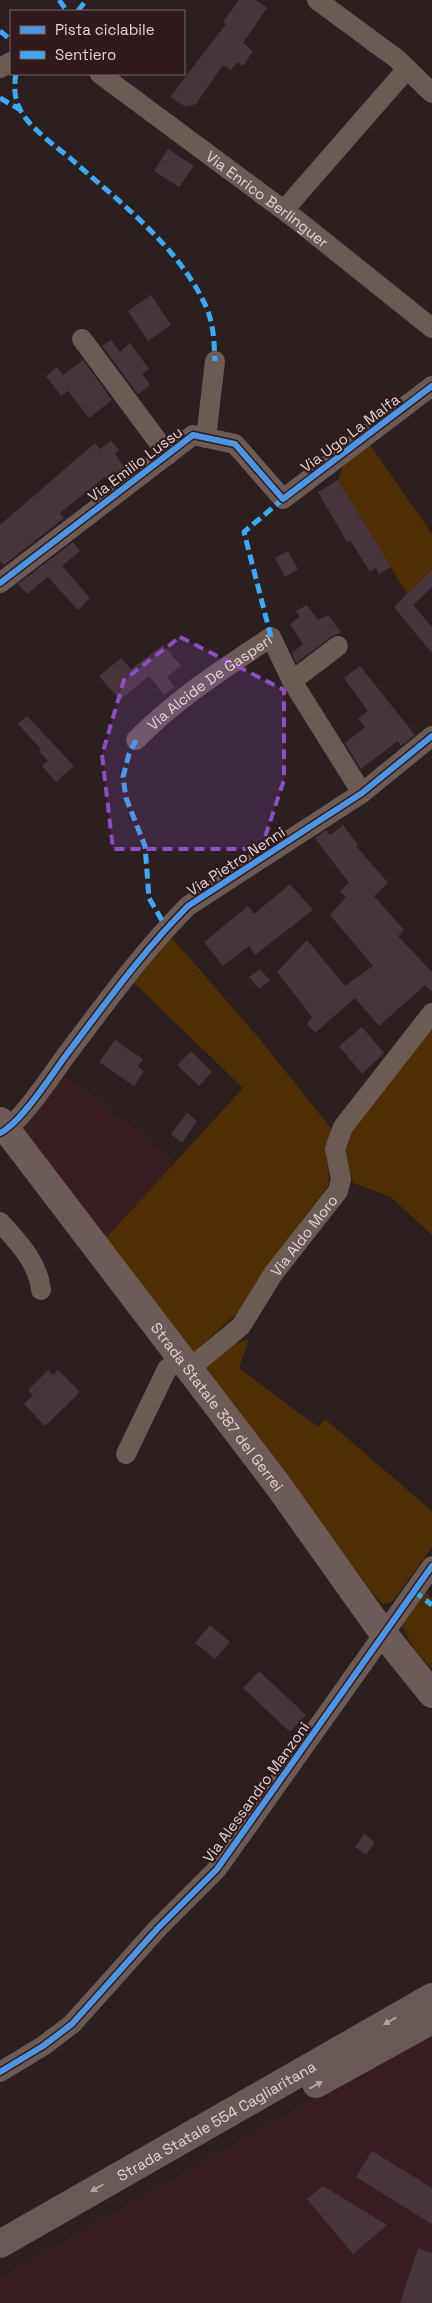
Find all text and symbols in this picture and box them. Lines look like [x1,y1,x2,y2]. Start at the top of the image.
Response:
legend [10,10,185,75]
text: Pista ciclabile [55,20,155,39]
text: Sentiero [55,45,116,64]
street label: Via Enrico Berlinguer [202,146,333,252]
street label: Via Ugo La Malfa [297,389,404,476]
street label: Via Emilio Lussu [84,422,186,506]
street label: Via Alcide De Gasperi [143,630,276,734]
street label: Via Pietro Nenni [183,822,289,900]
street label: Via Aldo Moro [266,1191,341,1280]
street label: Strada Statale 387 del Gerrei [147,1318,288,1494]
street label: Via Alessandro Manzoni [199,1718,313,1866]
one-way arrow [383,2016,396,2025]
street label: Strada Statale 554 Cagliaritana [113,2056,319,2185]
one-way arrow [310,2080,323,2089]
one-way arrow [90,2184,103,2193]

